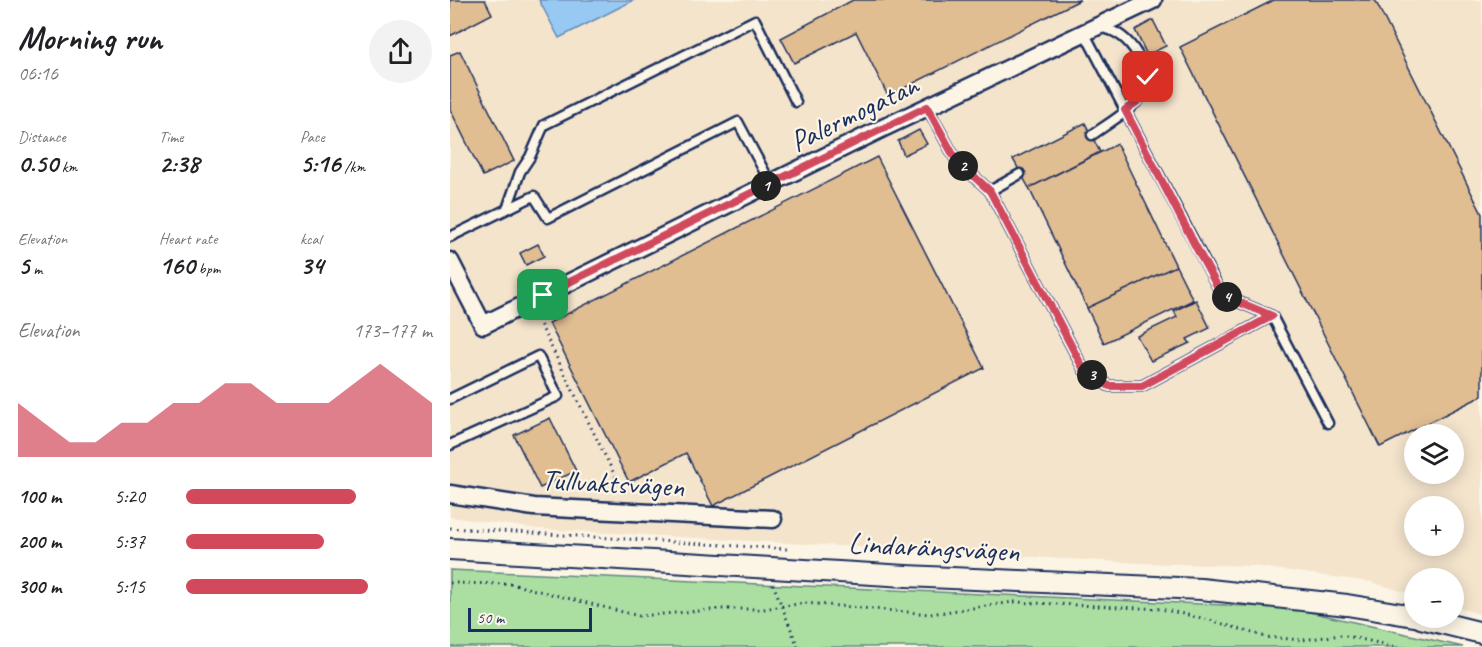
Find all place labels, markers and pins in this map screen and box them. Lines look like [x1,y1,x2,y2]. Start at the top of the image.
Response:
pin [1122,51,1173,102]
pin: 2 [948,151,978,181]
pin: 1 [751,171,781,201]
pin [517,269,568,320]
pin: 4 [1212,282,1242,312]
pin: 3 [1077,360,1107,390]

